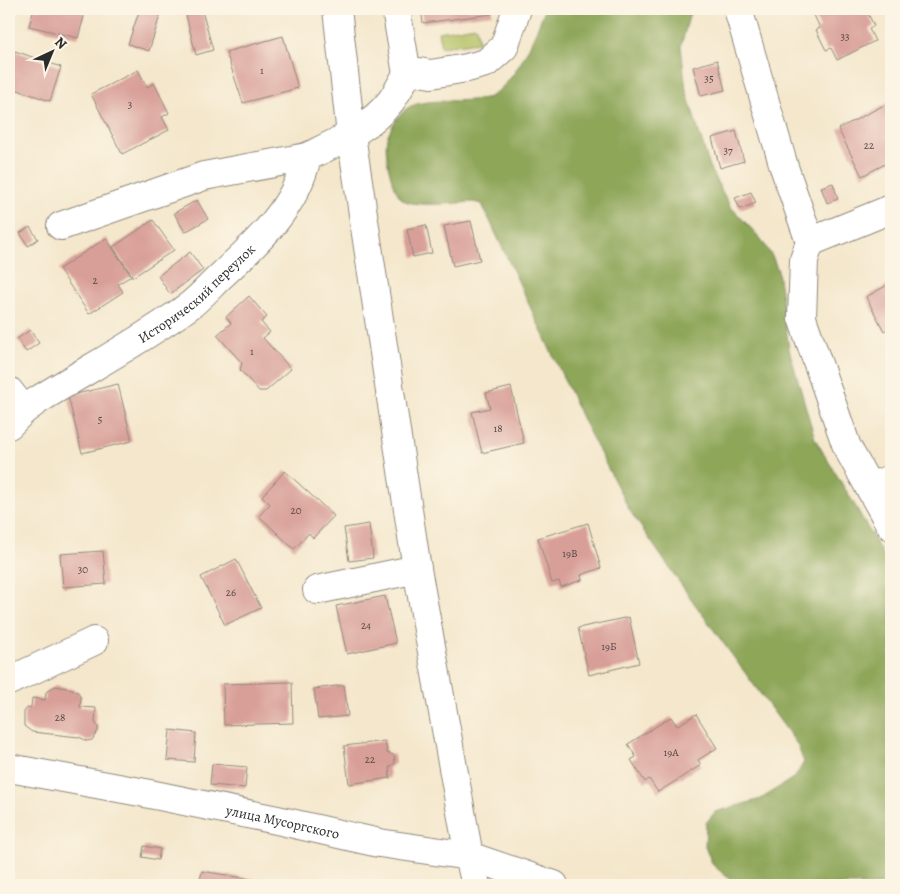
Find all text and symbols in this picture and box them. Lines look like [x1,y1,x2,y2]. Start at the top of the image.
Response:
north arrow [28,28,78,78]
house number: 33 [840,29,850,44]
text: N [50,33,71,53]
house number: 1 [260,63,264,78]
house number: 35 [704,71,714,86]
house number: 3 [128,97,132,112]
house number: 22 [864,138,874,153]
house number: 37 [723,143,733,158]
street label: Исторический переулок [134,240,259,347]
house number: 2 [92,273,98,288]
house number: 1 [250,344,254,359]
house number: 5 [98,412,103,427]
house number: 18 [493,421,503,436]
house number: 20 [290,503,302,518]
house number: 19В [562,546,578,561]
house number: 30 [78,562,88,577]
house number: 26 [226,585,236,600]
house number: 24 [361,618,371,633]
house number: 19Б [601,639,617,654]
house number: 28 [55,710,65,725]
house number: 19А [663,745,679,760]
house number: 22 [365,752,375,767]
street label: улица Мусоргского [223,800,341,843]

